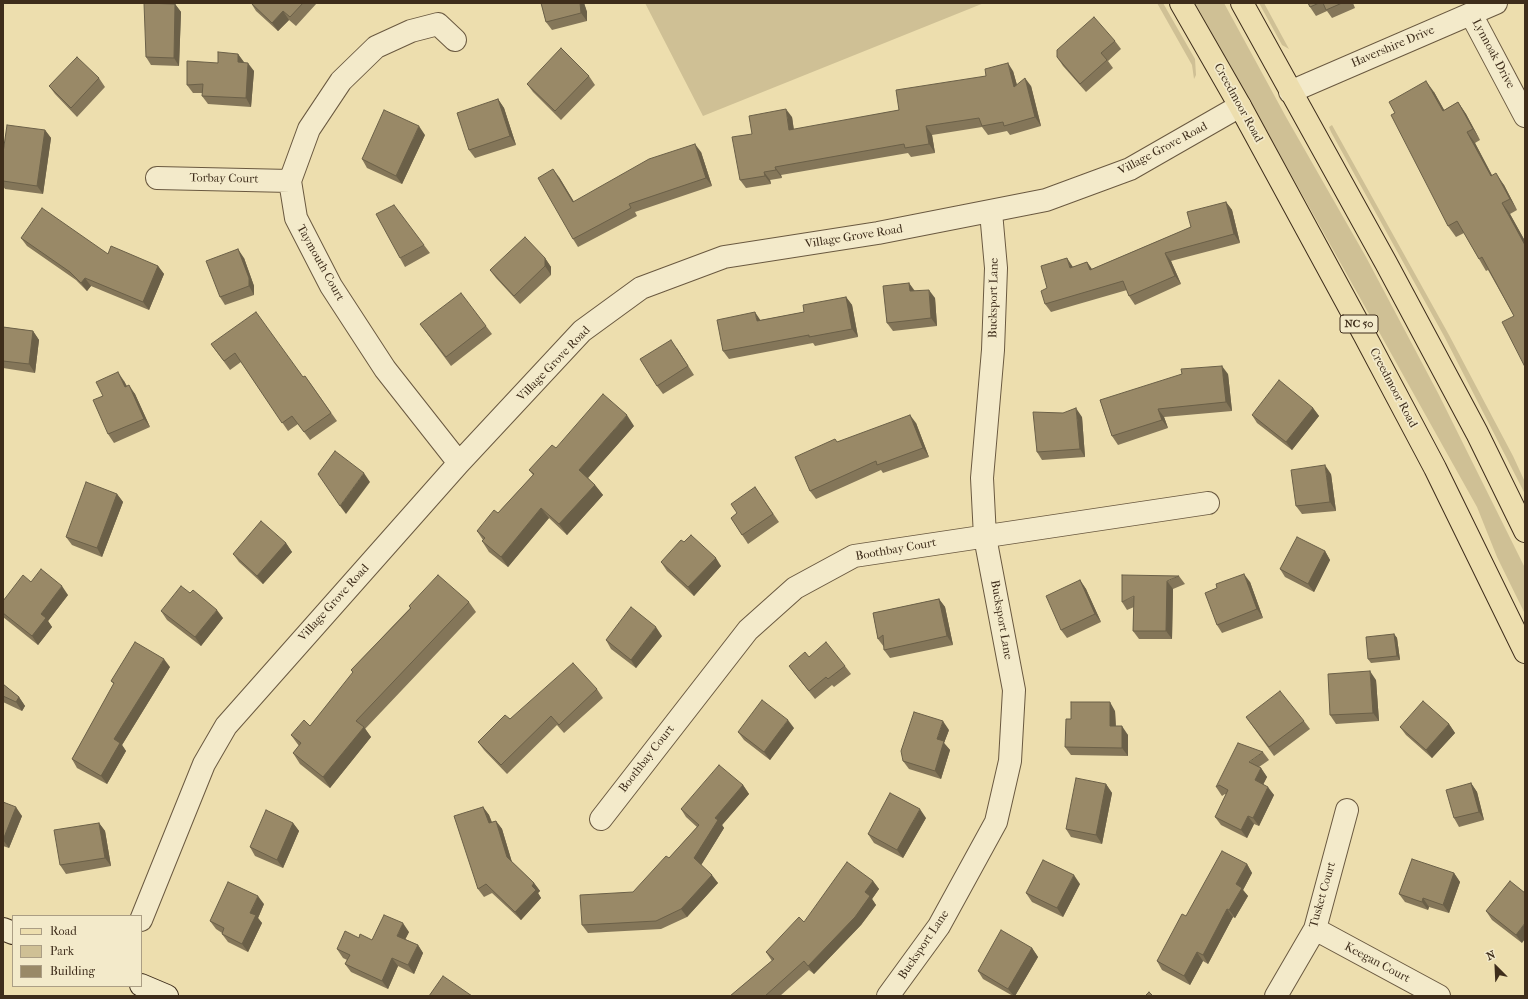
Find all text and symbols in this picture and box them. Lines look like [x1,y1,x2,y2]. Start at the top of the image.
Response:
street label: Lynnoak Drive [1469,17,1517,91]
street label: Havershire Drive [1349,23,1437,71]
street label: Creedmoor Road [1210,61,1266,145]
street label: Village Grove Road [1116,119,1210,179]
street label: Torbay Court [189,171,259,187]
street label: Taymouth Court [293,222,347,304]
street label: Village Grove Road [804,222,904,252]
street label: Bucksport Lane [986,258,1002,338]
road number: NC 50 [1340,315,1378,333]
street label: Village Grove Road [515,323,593,405]
street label: Creedmoor Road [1366,346,1420,430]
street label: Boothbay Court [854,536,938,564]
street label: Village Grove Road [296,561,372,645]
street label: Bucksport Lane [987,579,1015,661]
street label: Boothbay Court [616,722,678,796]
street label: Tusket Court [1307,860,1339,930]
street label: Bucksport Lane [896,908,952,982]
legend [12,915,142,987]
text: Road [50,924,77,938]
street label: Keegan Court [1342,940,1412,986]
text: Park [50,944,74,958]
north arrow [1476,947,1516,987]
text: N [1484,948,1497,963]
text: Building [50,964,95,978]

